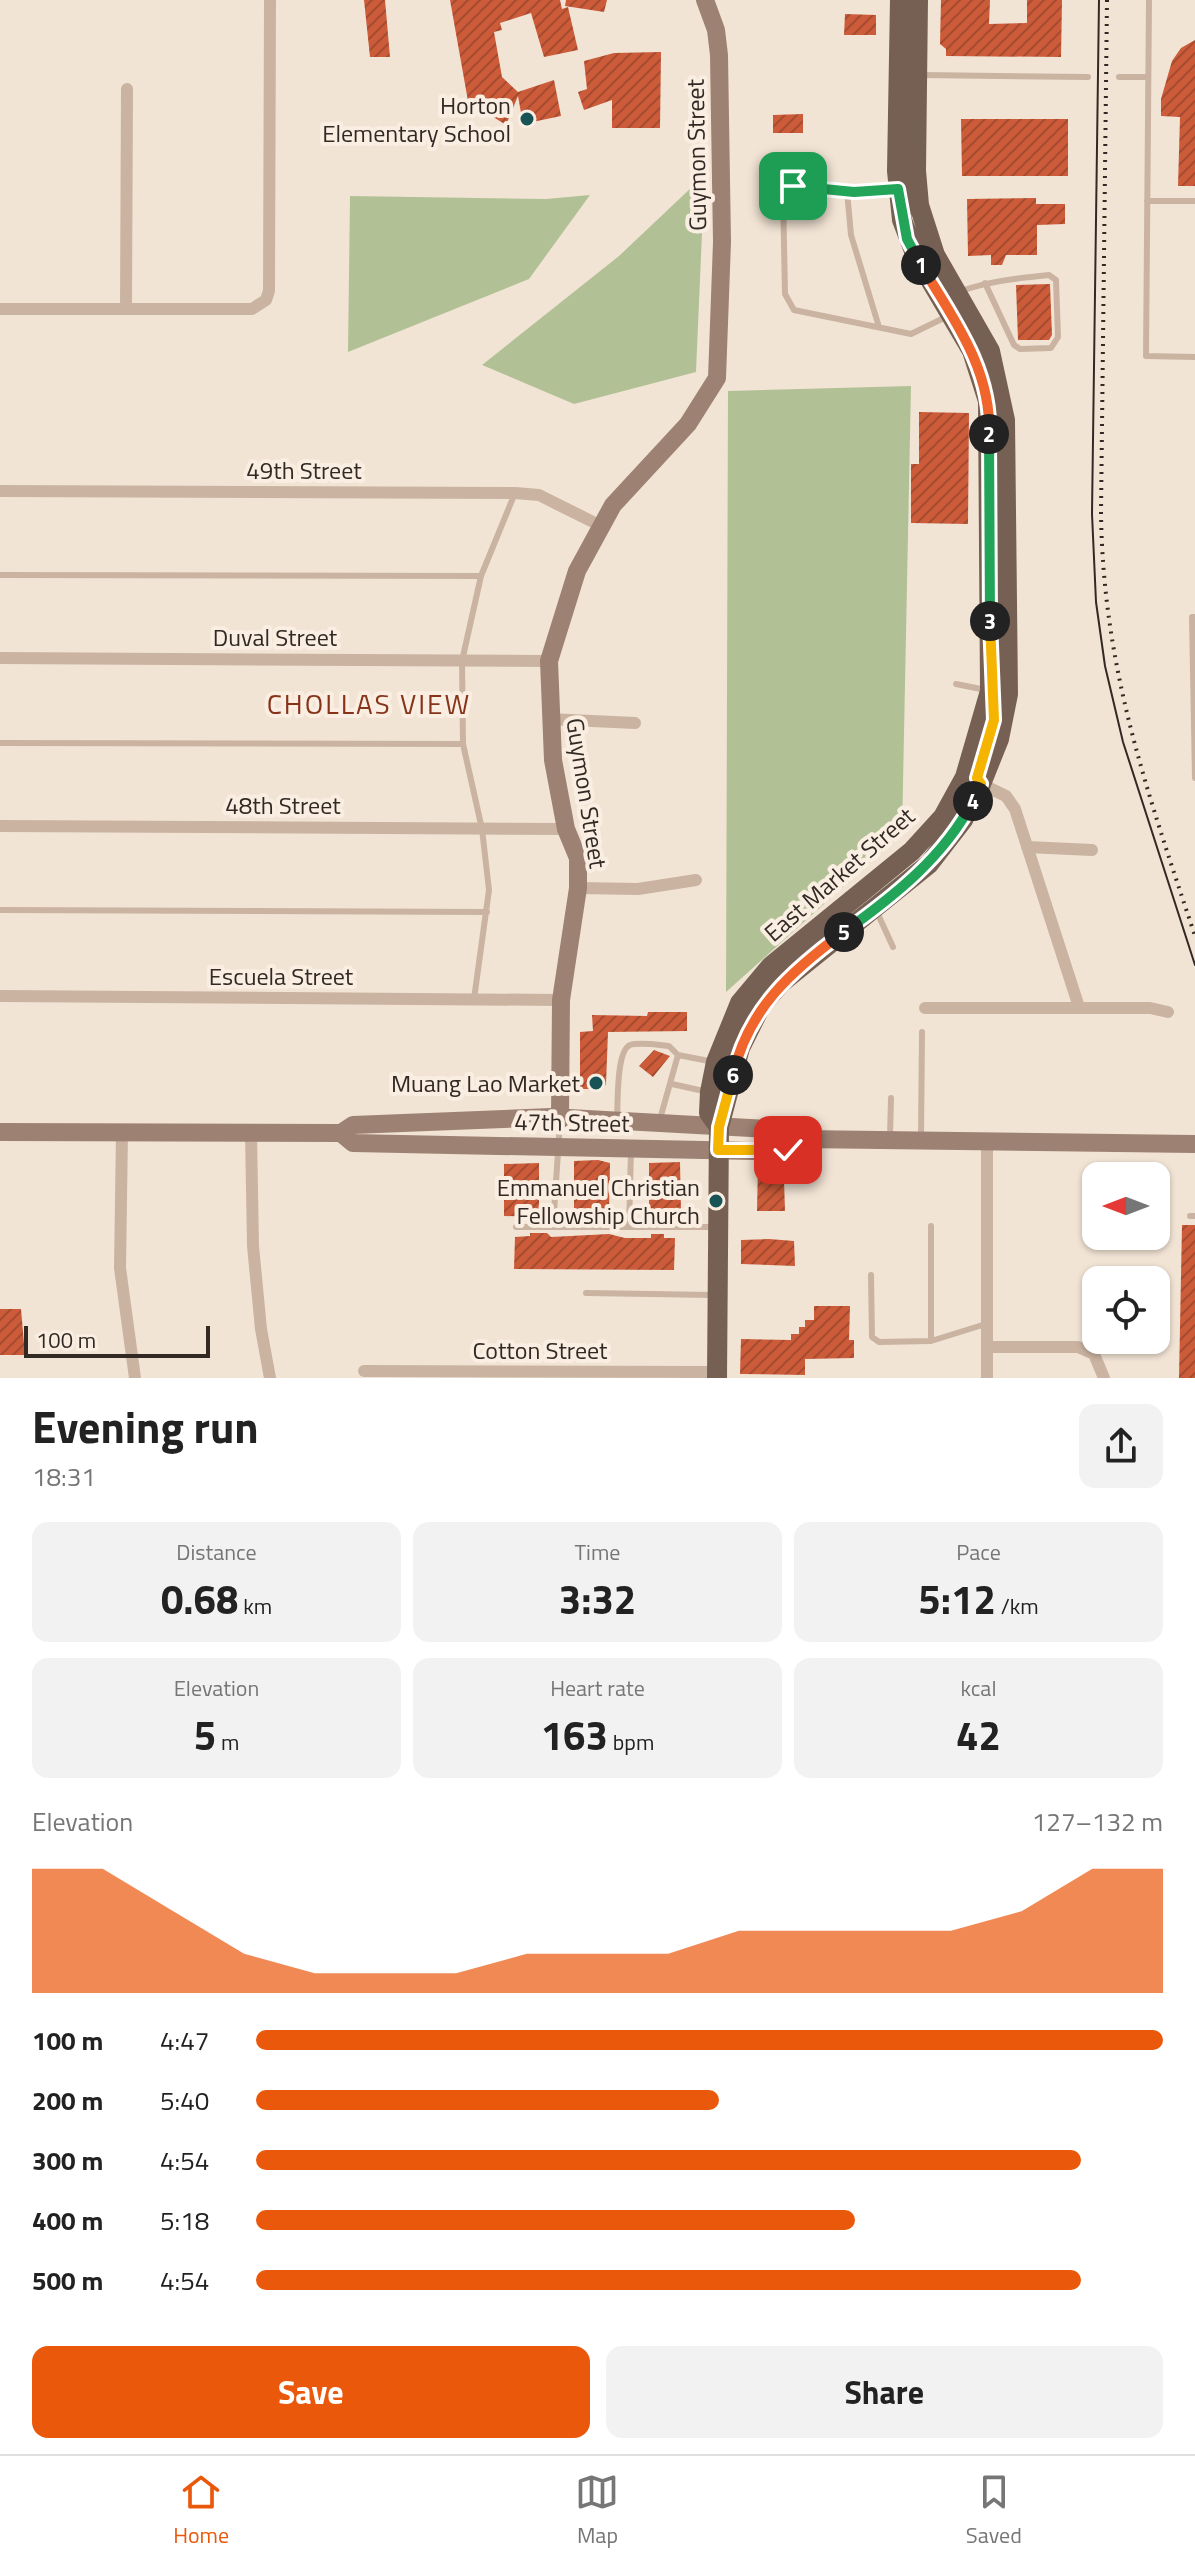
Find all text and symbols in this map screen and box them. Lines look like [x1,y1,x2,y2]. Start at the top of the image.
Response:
street label: Guymon Street [677,78,715,231]
place label: Horton Elementary School [322,87,511,151]
marker: Horton Elementary School [518,110,536,128]
pin [759,152,827,220]
icon: arrive [771,164,815,208]
pin: 1 [901,245,941,285]
text: 1 [915,248,927,282]
pin: 2 [969,414,1009,454]
text: 2 [983,417,995,451]
street label: 49th Street [246,452,362,488]
pin: 3 [970,601,1010,641]
text: 3 [984,604,996,638]
street label: Duval Street [213,619,338,655]
district label: CHOLLAS VIEW [267,682,471,725]
street label: Guymon Street [557,715,617,871]
pin: 4 [953,781,993,821]
text: 4 [967,784,979,818]
street label: 48th Street [225,787,341,823]
street label: East Market Street [756,798,923,950]
pin: 5 [824,912,864,952]
text: 5 [838,915,850,949]
street label: Escuela Street [209,958,354,994]
pin: 6 [713,1055,753,1095]
text: 6 [727,1058,739,1092]
place label: Muang Lao Market [391,1065,581,1101]
marker: Muang Lao Market [587,1074,605,1092]
street label: 47th Street [514,1103,631,1141]
pin [754,1116,822,1184]
icon: check [766,1128,810,1172]
north arrow [1082,1162,1170,1250]
map controls [1082,1162,1170,1354]
place label: Emmanuel Christian Fellowship Church [497,1169,700,1233]
marker: Emmanuel Christian Fellowship Church [707,1192,725,1210]
button: locate [1082,1266,1170,1354]
scale bar [24,1322,210,1358]
text: 100 m [36,1323,96,1357]
street label: Cotton Street [473,1332,608,1368]
text: Evening run [32,1393,259,1460]
button: share [1079,1404,1163,1488]
text: 18:31 [32,1457,96,1496]
text: Distance [176,1535,257,1569]
text: Time [575,1535,620,1569]
text: Pace [956,1535,1001,1569]
text: 0.68 [161,1569,238,1630]
text: 3:32 [559,1569,636,1630]
text: 5:12 [918,1569,996,1630]
text: km [238,1589,272,1623]
text: /km [996,1589,1039,1623]
text: Elevation [174,1671,259,1705]
text: Heart rate [550,1671,645,1705]
text: kcal [961,1671,996,1705]
text: 5 [194,1705,216,1766]
text: 163 [541,1705,608,1766]
text: 42 [956,1705,1001,1766]
text: m [216,1725,239,1759]
text: bpm [608,1725,654,1759]
text: Elevation [32,1802,133,1841]
text: 127–132 m [1032,1802,1163,1841]
text: 100 m [32,2021,103,2060]
text: 4:47 [160,2021,209,2060]
text: 200 m [32,2081,103,2120]
text: 5:40 [160,2081,209,2120]
text: 300 m [32,2141,103,2180]
text: 4:54 [160,2141,209,2180]
text: 400 m [32,2201,103,2240]
text: 5:18 [160,2201,209,2240]
text: 500 m [32,2261,103,2300]
text: 4:54 [160,2261,209,2300]
button: Save [32,2346,590,2438]
button: Share [606,2346,1163,2438]
tab: Home [173,2470,229,2552]
tab: Map [575,2470,619,2552]
tab: Saved [966,2470,1022,2552]

